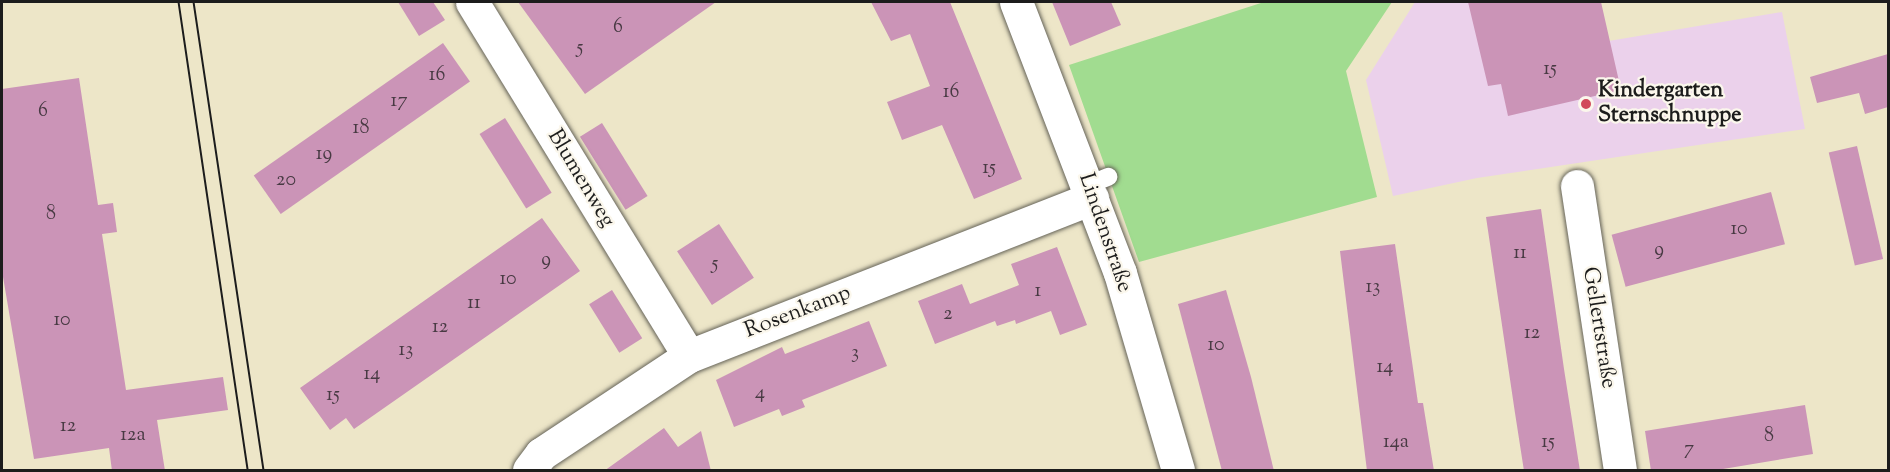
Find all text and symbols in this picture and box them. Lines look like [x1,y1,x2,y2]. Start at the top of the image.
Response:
house number: 6 [613,15,623,39]
house number: 5 [577,36,583,60]
house number: 15 [1543,57,1557,81]
house number: 16 [429,63,445,87]
place label: Kindergarten Sternschnuppe [1598,78,1741,130]
house number: 16 [943,80,959,104]
house number: 17 [391,89,407,113]
marker: Kindergarten Sternschnuppe [1579,97,1593,111]
house number: 6 [38,99,48,123]
house number: 18 [353,116,369,140]
street label: Blumenweg [540,125,620,233]
house number: 19 [316,142,332,166]
house number: 15 [982,156,996,180]
house number: 20 [276,168,296,192]
street label: Lindenstraße [1071,170,1137,296]
house number: 8 [46,202,56,226]
house number: 10 [1730,217,1748,241]
house number: 9 [1654,238,1664,262]
house number: 11 [1513,241,1527,265]
house number: 9 [541,248,551,272]
house number: 5 [712,252,718,276]
street label: Gellertstraße [1575,265,1621,391]
house number: 10 [499,267,517,291]
house number: 13 [1366,275,1380,299]
house number: 1 [1035,279,1041,303]
street label: Rosenkamp [741,281,855,345]
house number: 11 [467,291,481,315]
house number: 2 [943,302,953,326]
house number: 10 [53,308,71,332]
house number: 12 [432,315,448,339]
house number: 12 [1524,321,1540,345]
house number: 10 [1207,333,1225,357]
house number: 13 [399,338,413,362]
house number: 3 [851,341,859,365]
house number: 14 [1377,355,1393,379]
house number: 14 [364,362,380,386]
house number: 4 [755,381,765,405]
house number: 15 [326,383,340,407]
house number: 12 [60,414,76,438]
house number: 12a [120,423,146,447]
house number: 8 [1764,424,1774,448]
house number: 14a [1383,430,1409,454]
house number: 15 [1541,430,1555,454]
house number: 7 [1684,437,1694,461]

